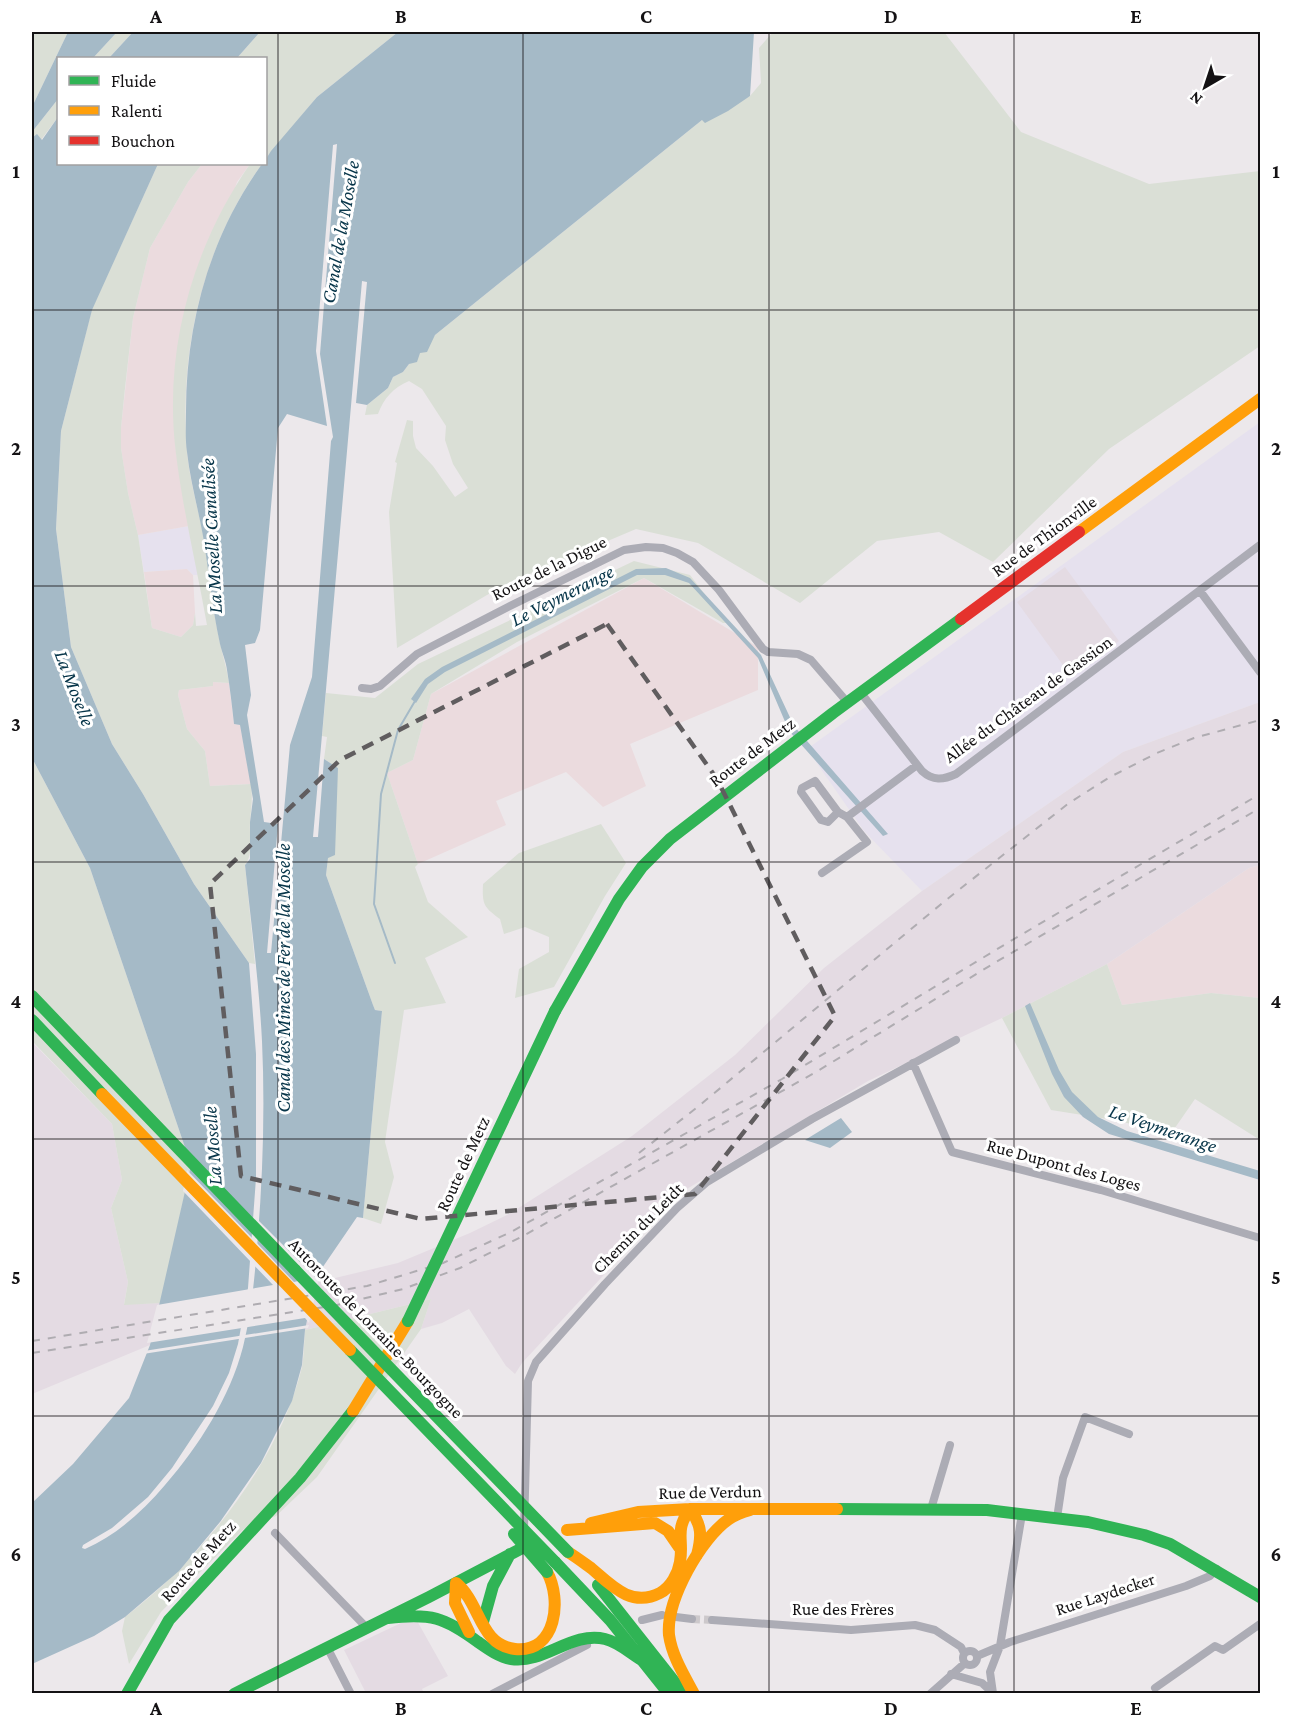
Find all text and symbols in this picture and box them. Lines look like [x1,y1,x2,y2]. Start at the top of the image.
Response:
text: A [149,5,163,27]
text: B [395,5,407,27]
text: C [640,5,652,27]
text: D [884,5,898,27]
text: E [1130,5,1142,27]
legend [57,57,267,165]
north arrow [1175,57,1235,117]
text: Fluide [111,71,156,91]
text: N [1186,88,1205,108]
text: Ralenti [111,101,162,121]
text: Bouchon [111,131,175,151]
water label: Canal de la Moselle [317,159,363,305]
text: 1 [12,160,20,182]
text: 1 [1272,160,1280,182]
text: 2 [11,437,21,459]
text: 2 [1271,437,1281,459]
water label: La Moselle Canalisée [196,457,226,614]
street label: Rue de Thionville [988,491,1100,581]
street label: Route de la Digue [488,531,610,604]
water label: Le Veymerange [507,559,618,631]
street label: Allée du Château de Gassion [940,631,1116,767]
water label: La Moselle [51,647,100,729]
text: 3 [11,713,21,735]
street label: Route de Metz [705,713,799,791]
text: 3 [1271,713,1281,735]
water label: Canal des Mines de Fer de la Moselle [272,843,294,1113]
text: 4 [11,990,22,1012]
text: 4 [1271,990,1282,1012]
water label: Le Veymerange [1106,1099,1220,1158]
water label: La Moselle [198,1105,226,1186]
street label: Route de Metz [432,1113,494,1215]
street label: Rue Dupont des Loges [985,1135,1143,1195]
street label: Chemin du Leidt [589,1178,688,1277]
street label: Autoroute de Lorraine-Bourgogne [285,1234,468,1422]
text: 5 [11,1266,21,1288]
text: 5 [1271,1266,1281,1288]
street label: Rue de Verdun [658,1481,762,1503]
street label: Route de Metz [156,1516,240,1606]
text: 6 [11,1543,21,1565]
text: 6 [1271,1543,1281,1565]
street label: Rue Laydecker [1053,1568,1158,1620]
street label: Rue des Frères [792,1599,894,1619]
text: A [149,1697,163,1719]
text: B [395,1697,407,1719]
text: C [640,1697,652,1719]
text: D [884,1697,898,1719]
text: E [1130,1697,1142,1719]

